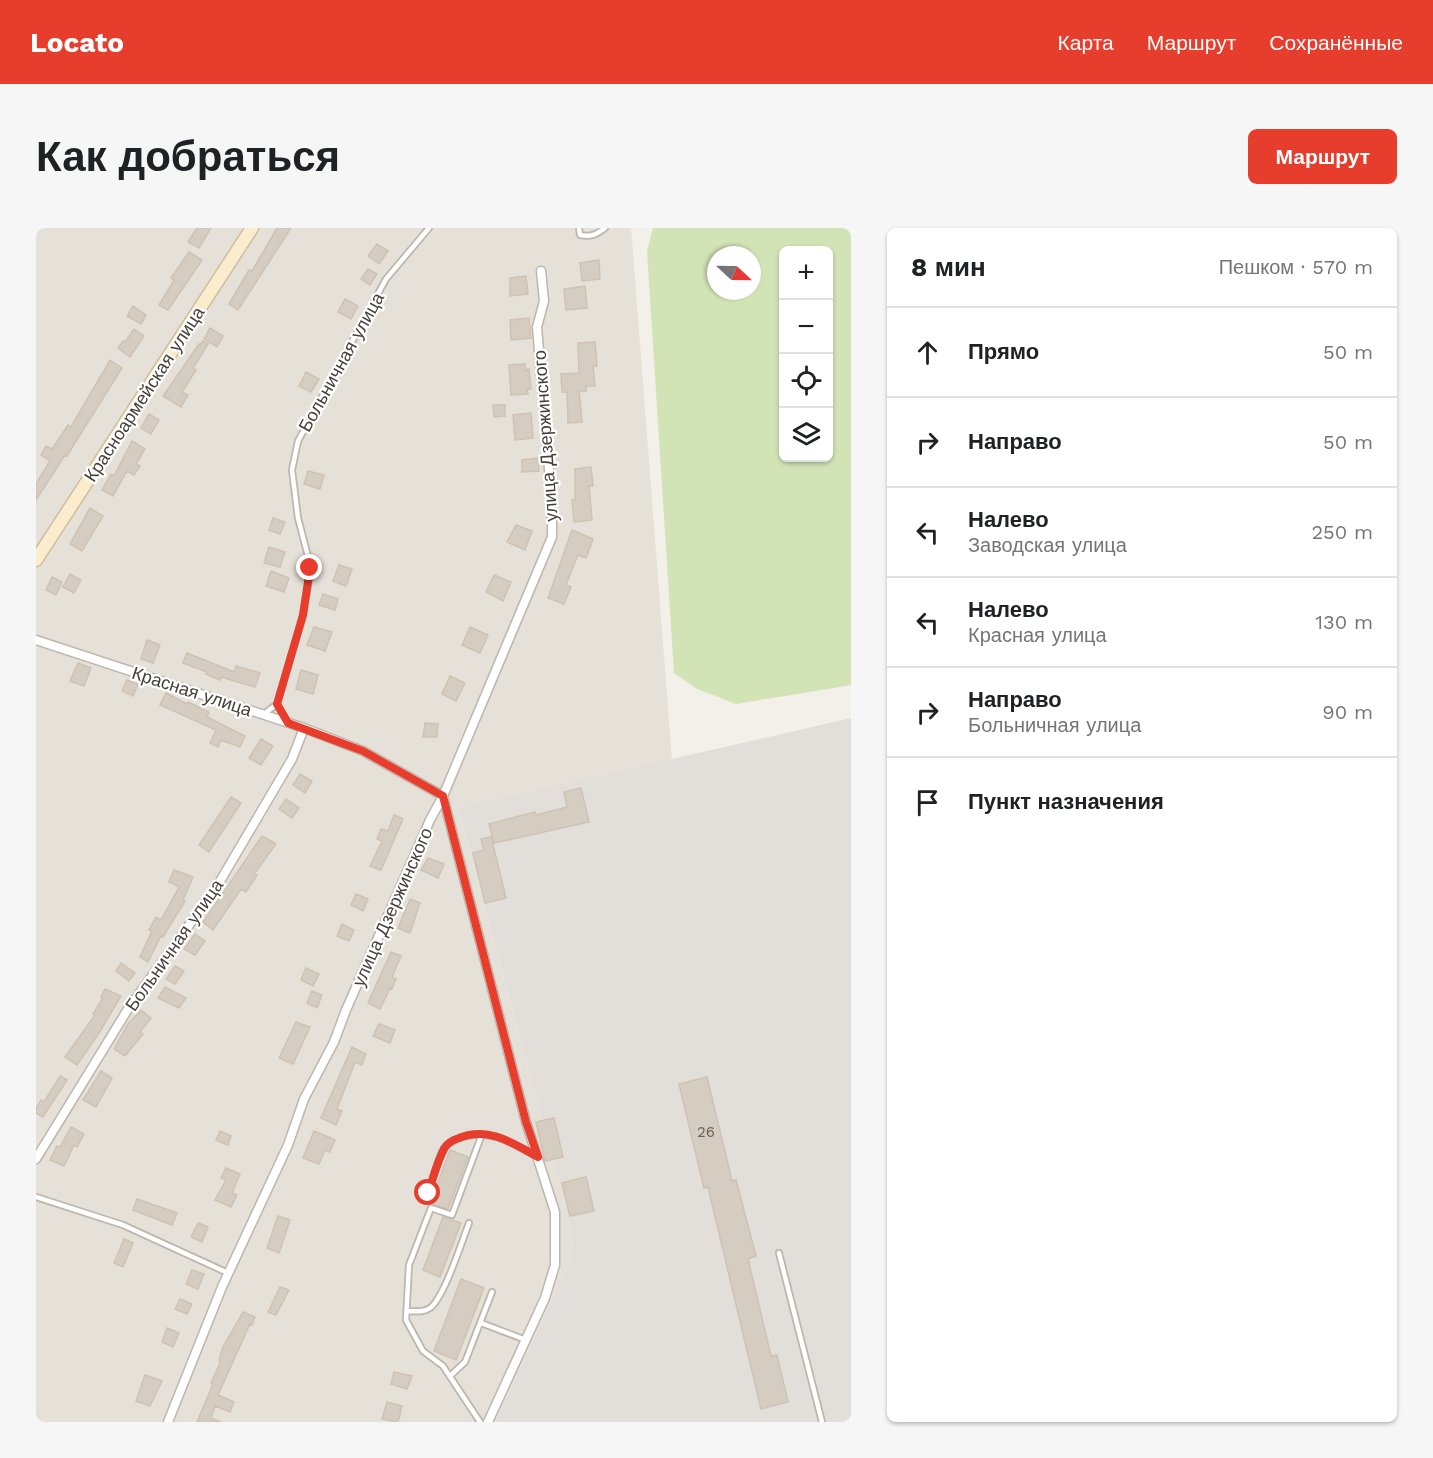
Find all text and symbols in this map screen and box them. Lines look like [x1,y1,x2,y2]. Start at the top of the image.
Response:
text: Locato [30,26,124,59]
text: Карта [1058,30,1114,55]
text: Маршрут [1147,30,1236,55]
text: Сохранённые [1269,30,1403,55]
button: Маршрут [1248,129,1397,184]
text: Как добраться [36,132,340,181]
north arrow [707,246,761,300]
map controls [779,246,833,462]
button: + [779,246,833,300]
text: 8 мин [911,252,986,282]
text: Пешком · 570 m [1219,255,1373,279]
street label: Больничная улица [294,288,388,435]
button: − [779,300,833,354]
street label: Красноармейская улица [79,302,209,486]
icon: ahead [911,336,944,369]
text: Прямо [968,339,1039,364]
text: 50 m [1323,340,1373,364]
street label: улица Дзержинского [529,350,561,522]
button: locate [779,354,833,408]
button: layers [779,408,833,462]
icon: right [911,426,944,459]
text: Направо [968,429,1062,454]
text: 50 m [1323,430,1373,454]
text: Налево [968,507,1049,532]
icon: left [911,516,944,549]
text: 250 m [1311,520,1373,544]
text: Заводская улица [968,533,1127,557]
route end [296,554,322,580]
text: Налево [968,597,1049,622]
icon: left [911,606,944,639]
text: 130 m [1315,610,1373,634]
text: Красная улица [968,623,1107,647]
street label: Красная улица [129,662,256,721]
text: Направо [968,687,1062,712]
icon: right [911,696,944,729]
text: 90 m [1322,700,1373,724]
text: Больничная улица [968,713,1141,737]
icon: arrive [911,786,944,819]
text: Пункт назначения [968,789,1164,814]
street label: улица Дзержинского [347,824,437,990]
street label: Больничная улица [121,874,228,1015]
house number: 26 [697,1123,715,1141]
route start [414,1179,440,1205]

